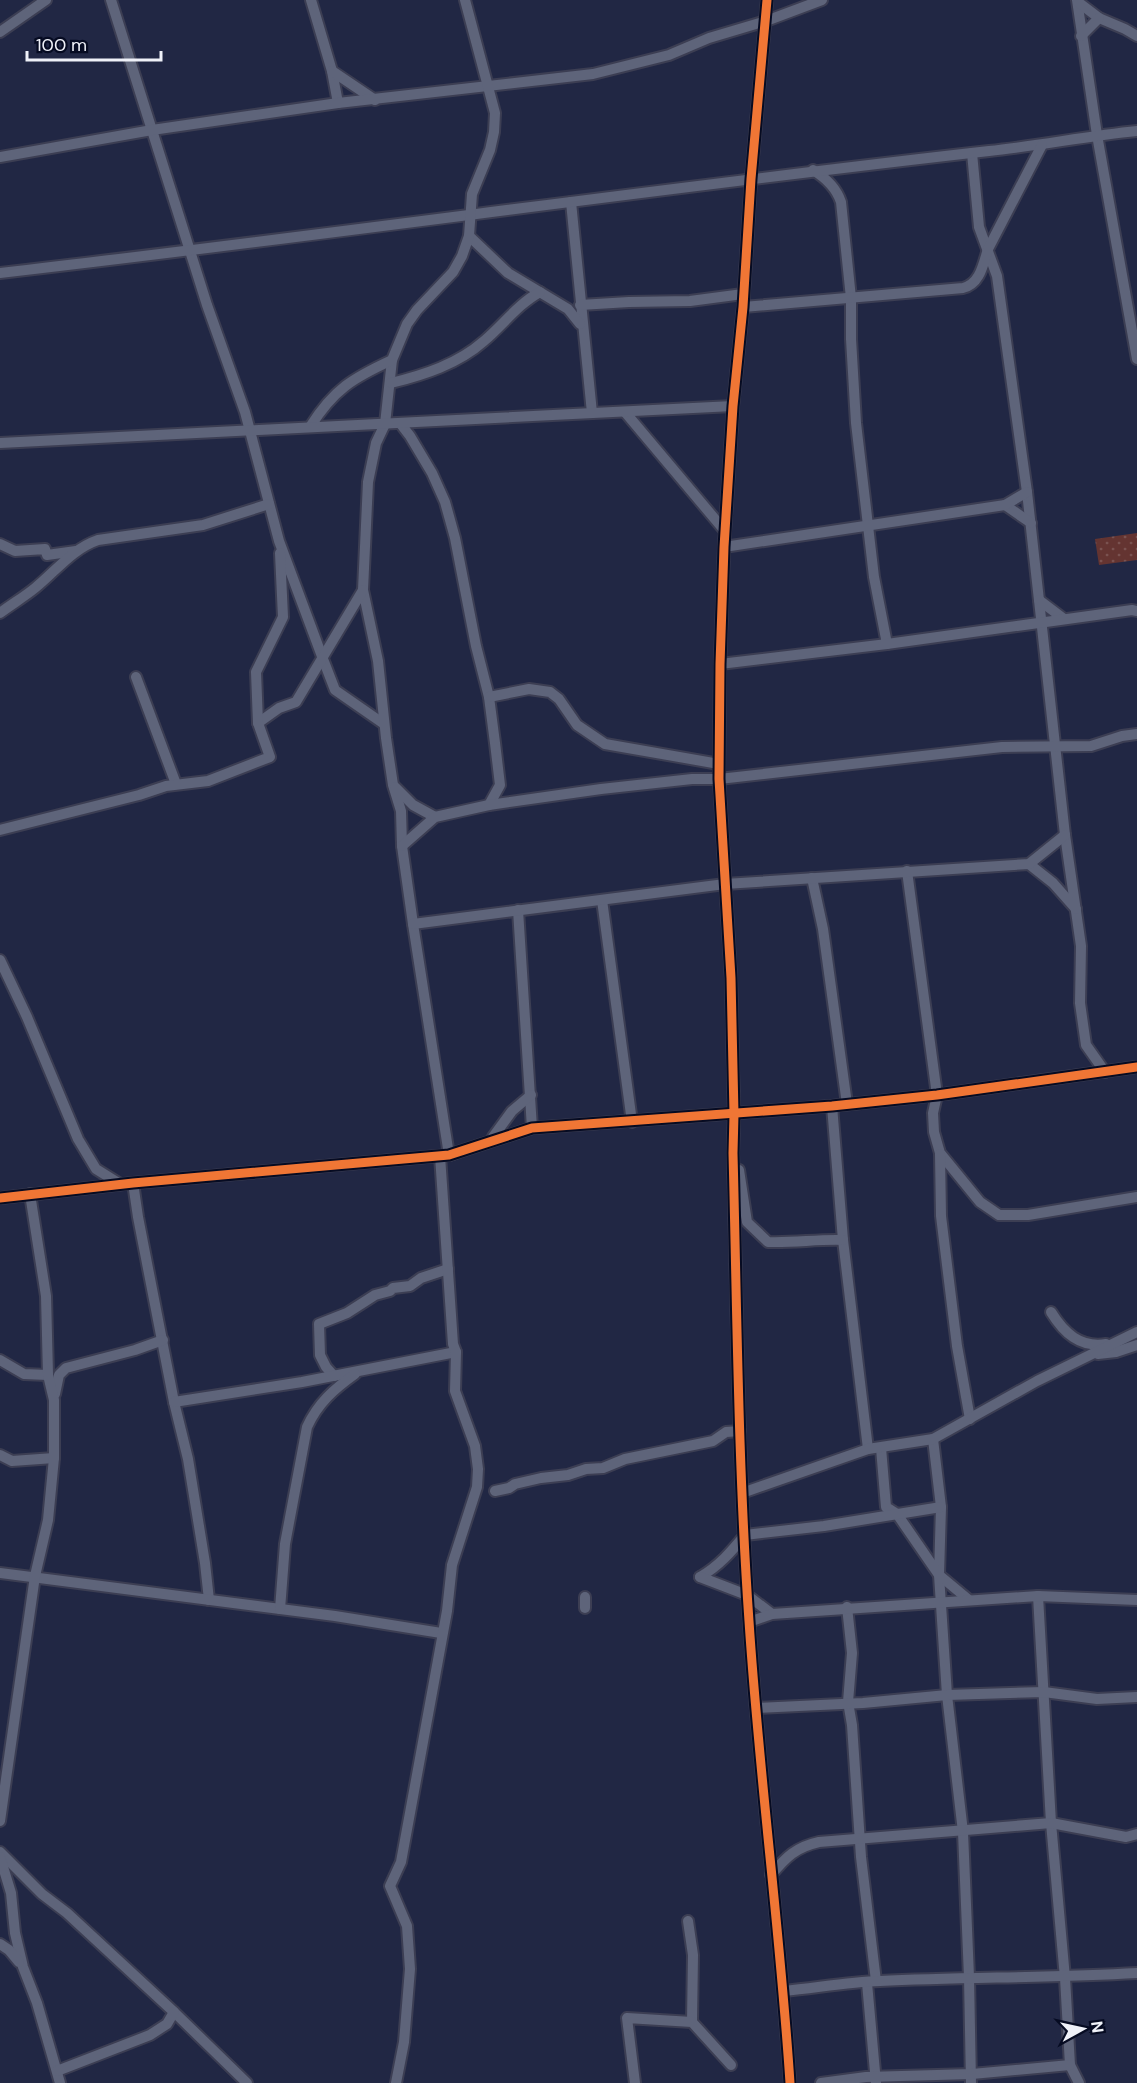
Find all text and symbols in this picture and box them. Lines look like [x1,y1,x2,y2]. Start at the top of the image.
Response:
scale bar [27,24,160,62]
text: 100 m [36,33,87,57]
north arrow [1053,1999,1113,2059]
text: N [1086,2020,1109,2034]

